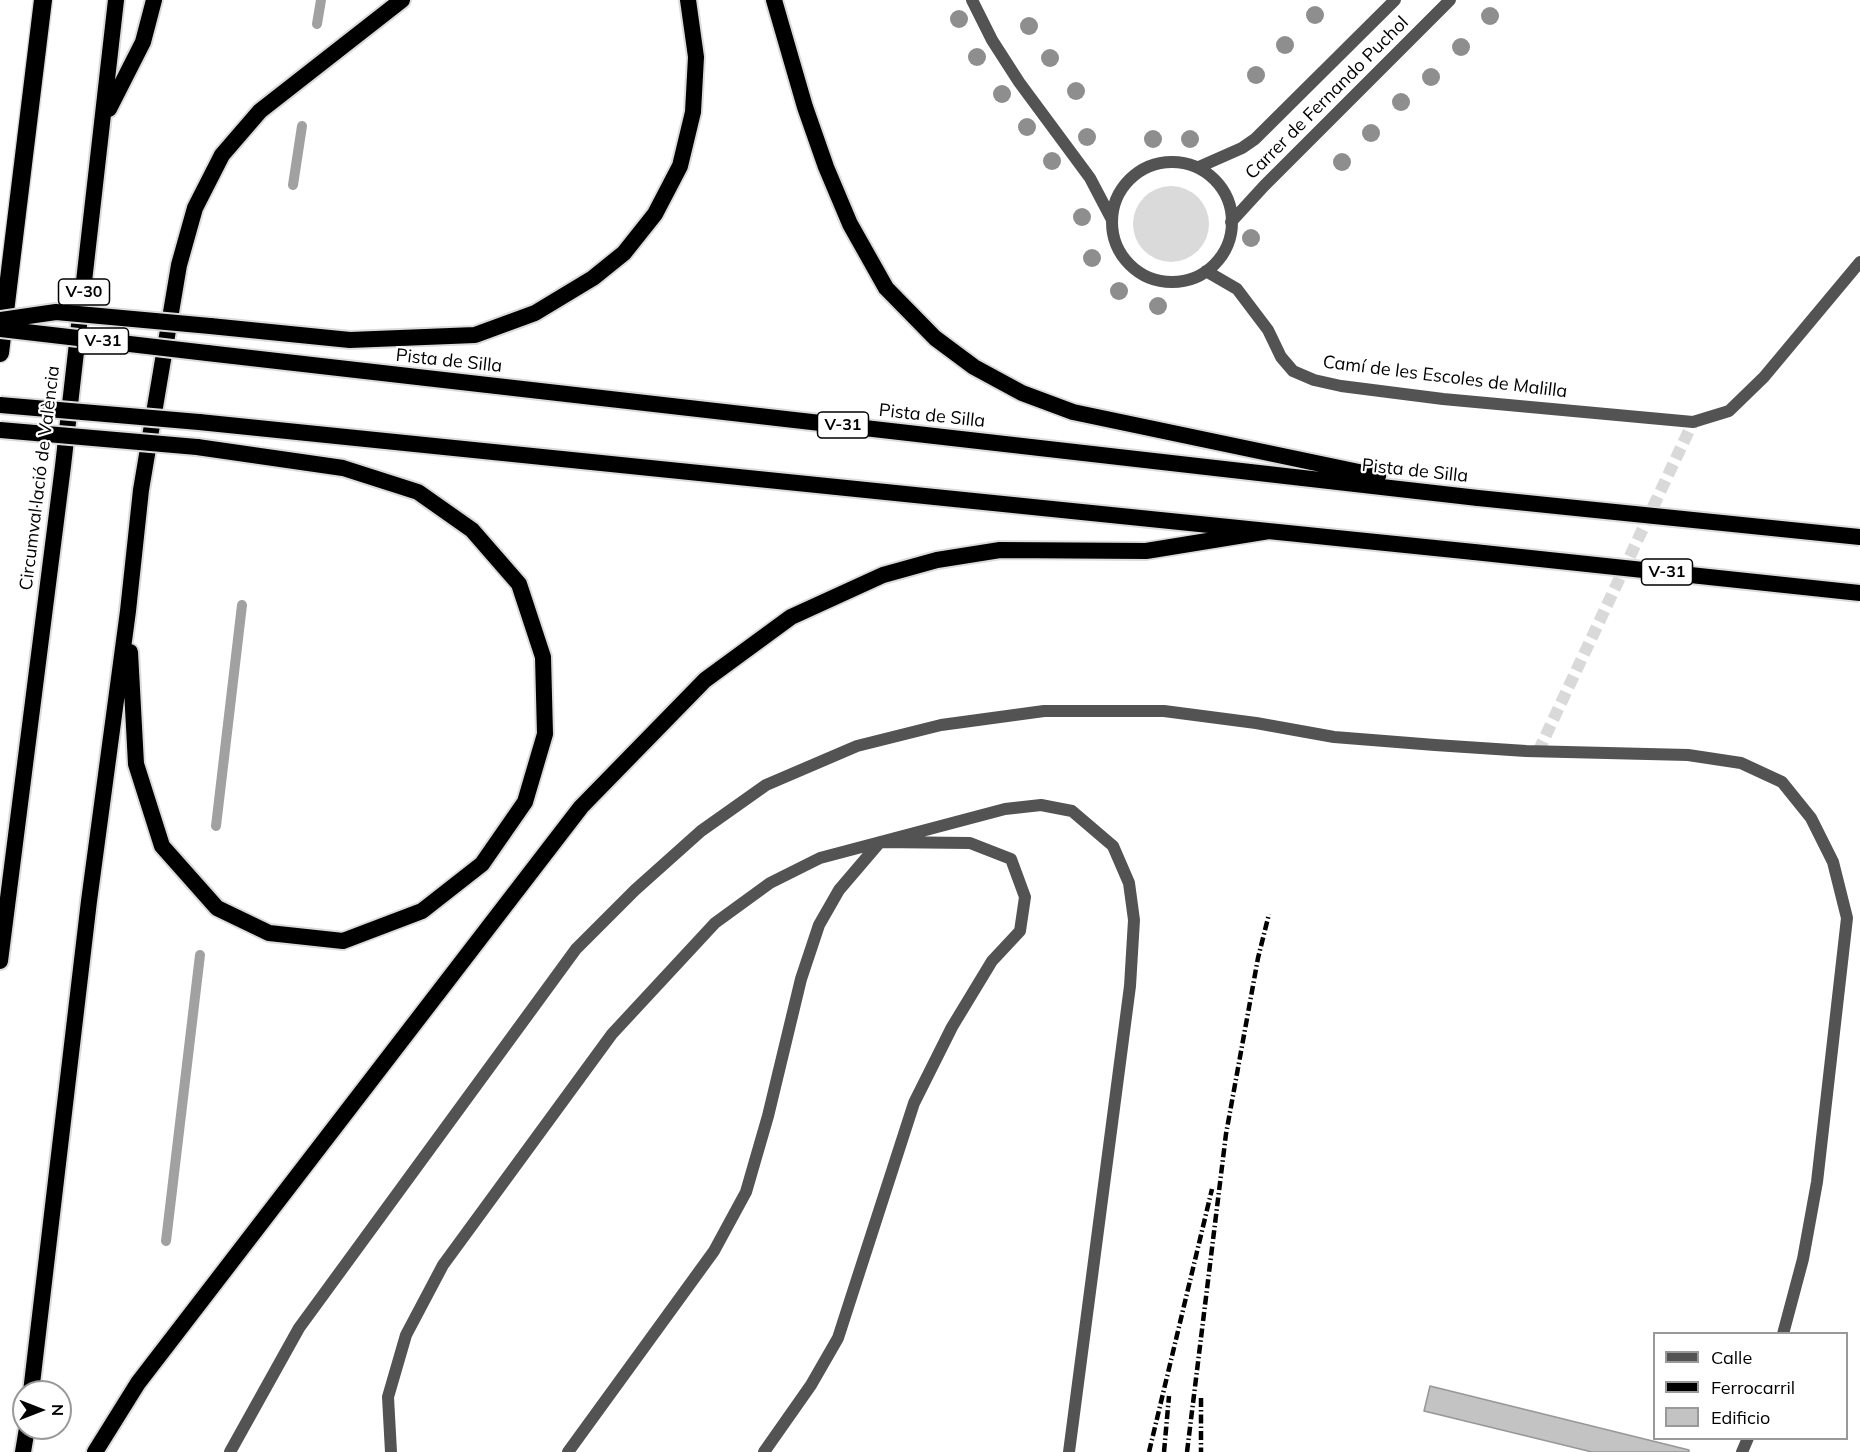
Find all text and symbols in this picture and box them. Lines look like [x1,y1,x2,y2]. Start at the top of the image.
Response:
street label: Carrer de Fernando Puchol [1241,12,1413,184]
road number: V-30 [58,279,110,305]
road number: V-31 [78,328,128,354]
street label: Pista de Silla [395,345,503,377]
street label: Camí de les Escoles de Malilla [1322,351,1568,403]
street label: Circumval·lació de València [16,364,64,592]
street label: Pista de Silla [878,400,986,432]
road number: V-31 [818,412,868,438]
street label: Pista de Silla [1361,455,1469,487]
road number: V-31 [1642,559,1692,585]
legend [1653,1332,1848,1440]
text: Calle [1711,1346,1752,1369]
text: Ferrocarril [1711,1376,1795,1399]
north arrow [12,1380,72,1440]
text: N [48,1404,68,1416]
text: Edificio [1711,1406,1770,1429]

